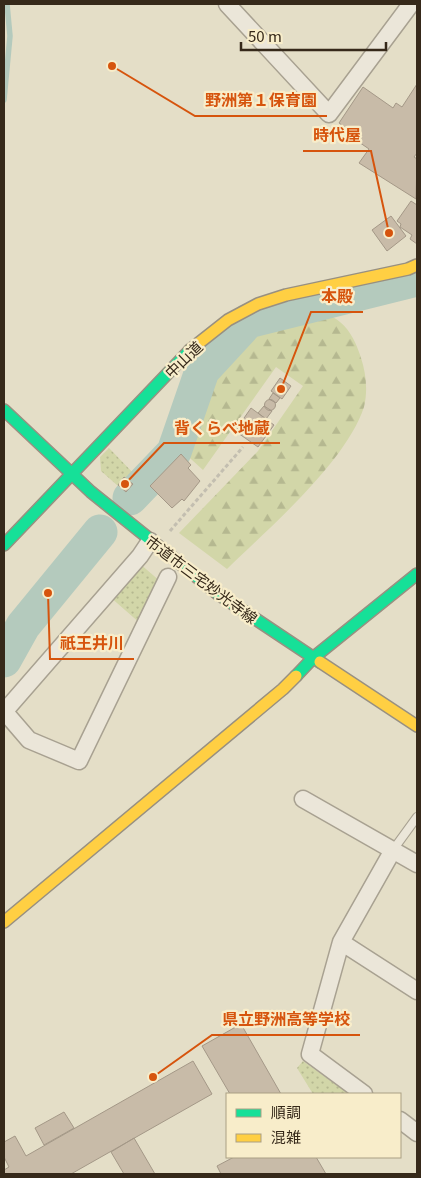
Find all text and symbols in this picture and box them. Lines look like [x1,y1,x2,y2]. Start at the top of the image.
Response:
scale bar [241,20,386,52]
text: 50 m [248,25,282,46]
callout: 野洲第１保育園 [195,85,327,116]
text: 野洲第１保育園 [205,87,317,111]
callout: 時代屋 [303,120,371,151]
text: 時代屋 [313,122,361,146]
callout: 本殿 [311,281,363,312]
text: 本殿 [321,283,353,307]
street label: 中山道 [160,336,206,382]
callout: 背くらべ地蔵 [164,412,280,443]
text: 背くらべ地蔵 [174,415,270,439]
street label: 市道市三宅妙光寺線 [142,530,262,628]
callout: 祇王井川 [50,628,134,659]
text: 祇王井川 [60,630,124,654]
callout: 県立野洲高等学校 [212,1004,360,1035]
text: 県立野洲高等学校 [222,1006,350,1030]
legend [226,1093,401,1158]
text: 順調 [271,1101,301,1122]
text: 混雑 [271,1126,301,1147]

